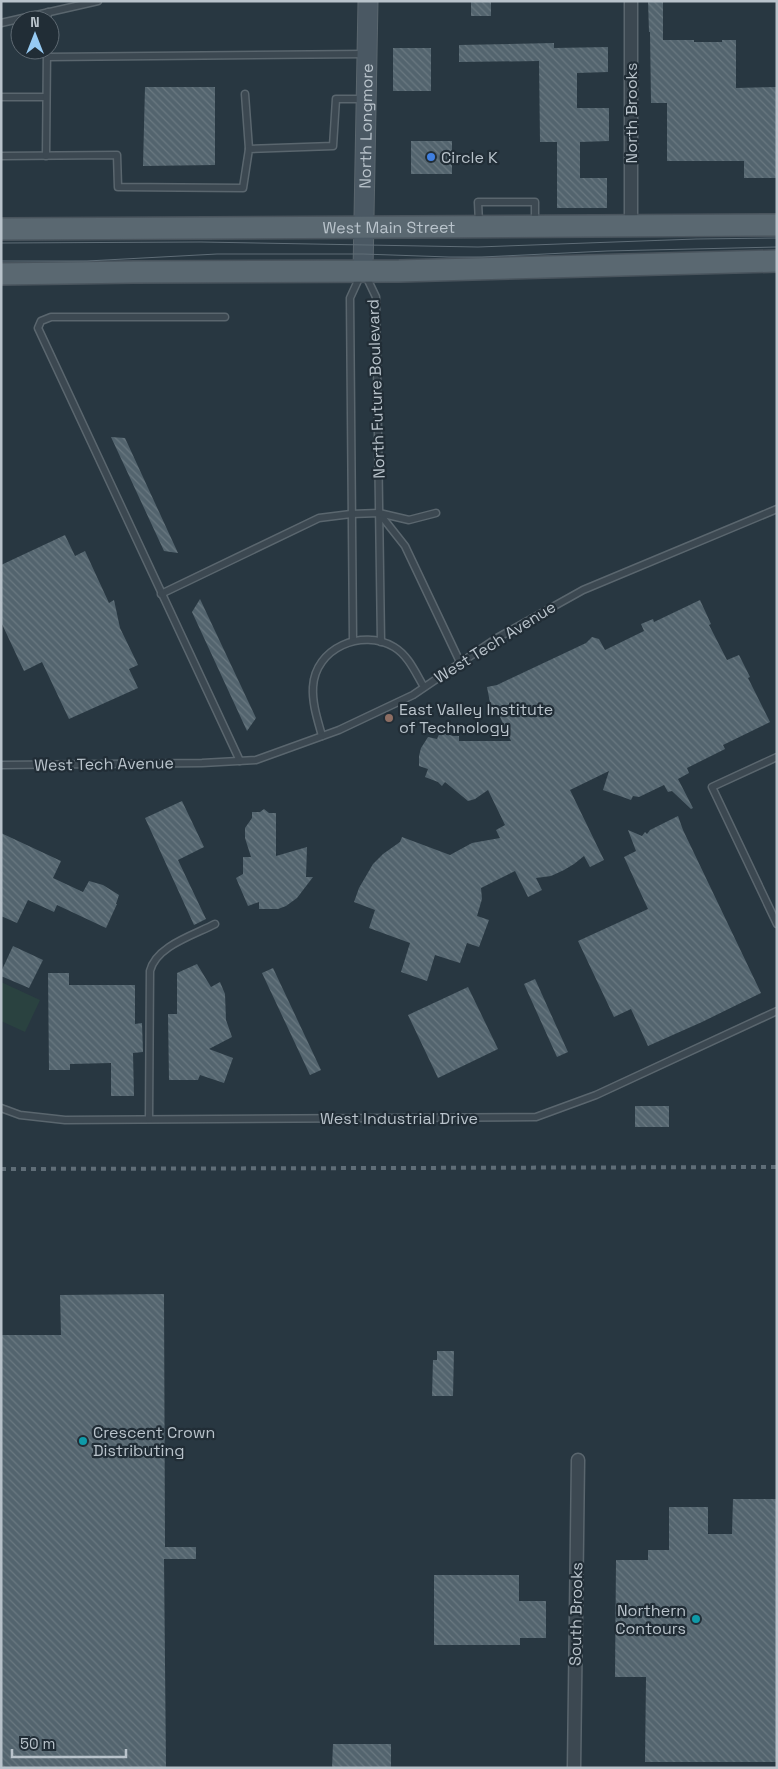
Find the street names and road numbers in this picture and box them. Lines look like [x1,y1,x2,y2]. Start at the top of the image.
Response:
street label: North Longmore [354,63,377,189]
street label: North Brooks [621,63,642,163]
street label: West Main Street [323,216,455,238]
street label: North Future Boulevard [362,299,390,479]
street label: West Tech Avenue [430,596,560,688]
street label: West Tech Avenue [34,752,174,776]
street label: West Industrial Drive [320,1108,478,1129]
street label: South Brooks [565,1562,587,1666]

